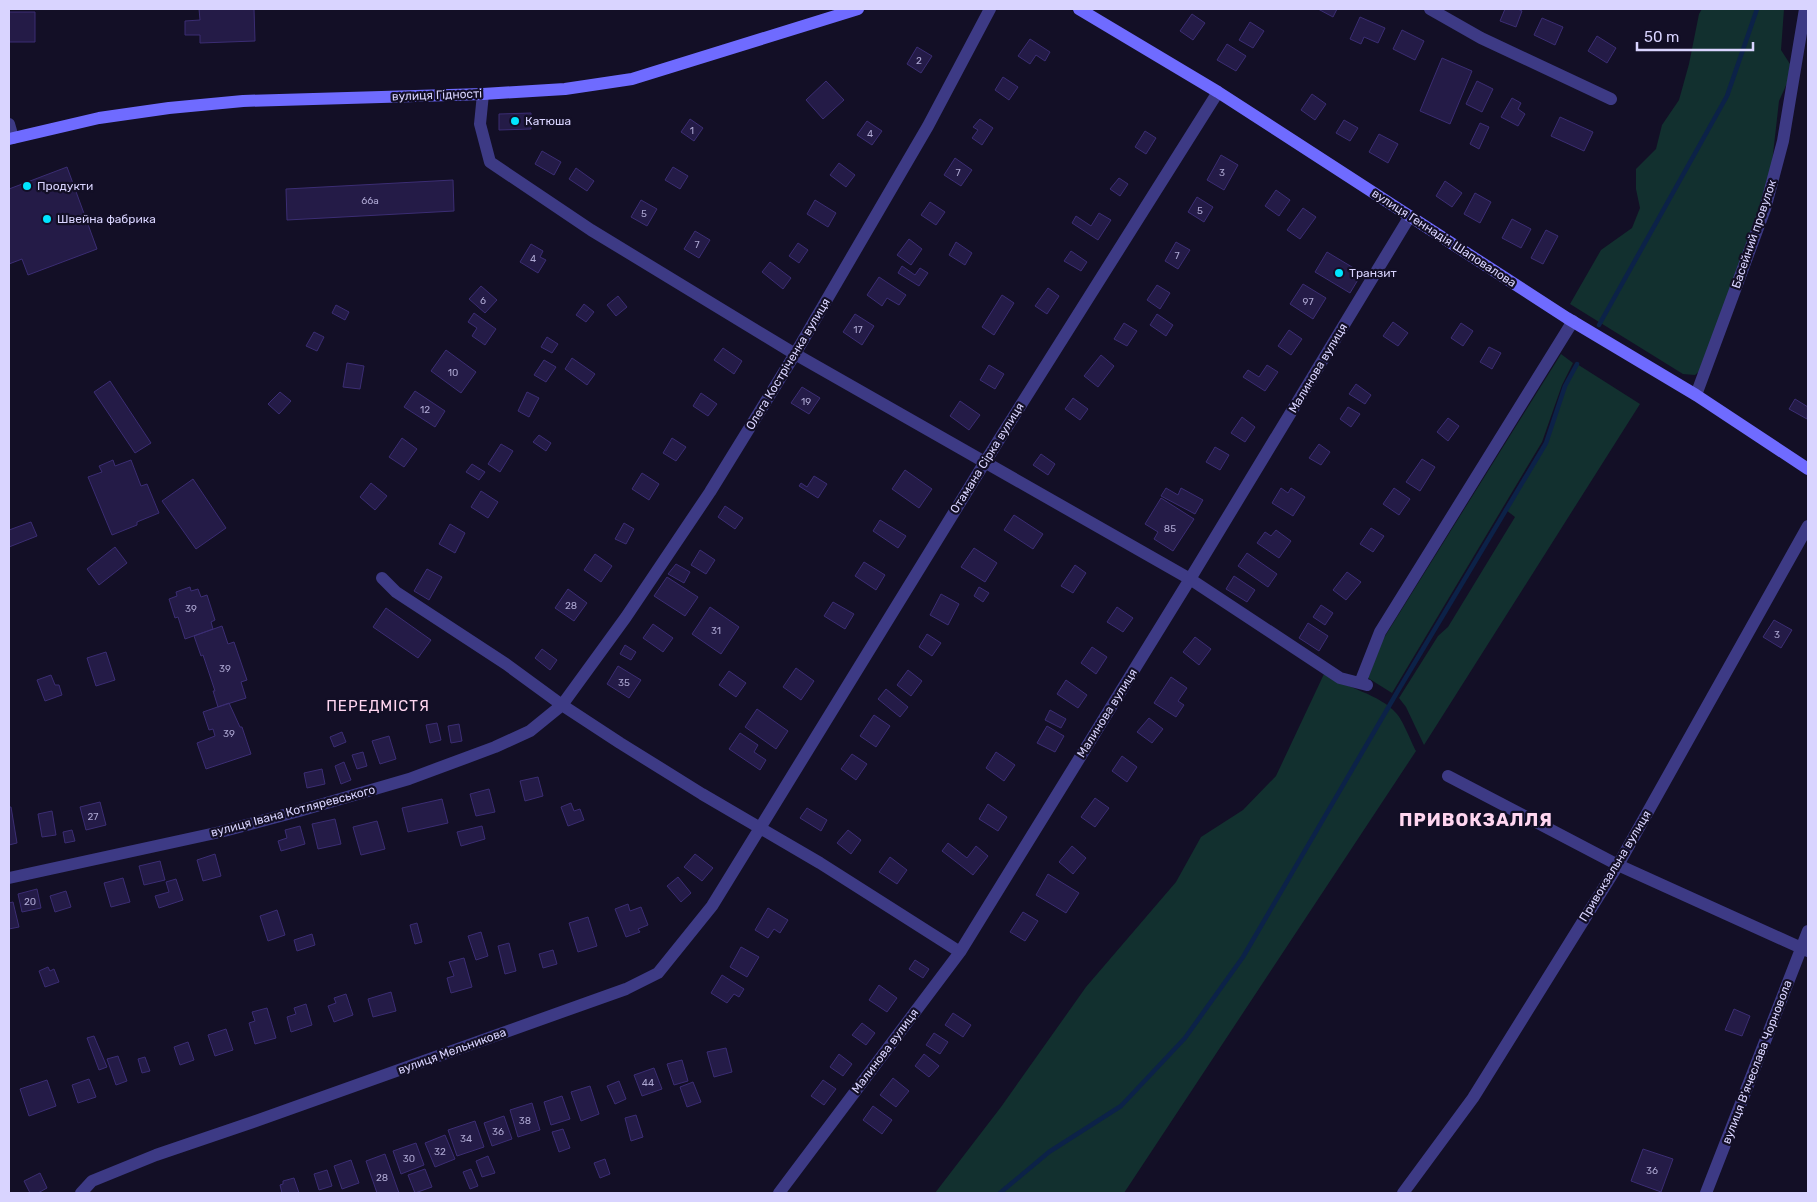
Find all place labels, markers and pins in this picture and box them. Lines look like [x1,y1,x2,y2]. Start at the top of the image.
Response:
place label: Катюша [525,114,571,128]
marker: Катюша [509,115,521,127]
place label: Продукти [37,179,93,193]
marker: Продукти [21,180,33,192]
place label: Швейна фабрика [57,212,156,226]
marker: Швейна фабрика [41,213,53,225]
place label: Транзит [1349,266,1397,280]
marker: Транзит [1333,267,1345,279]

